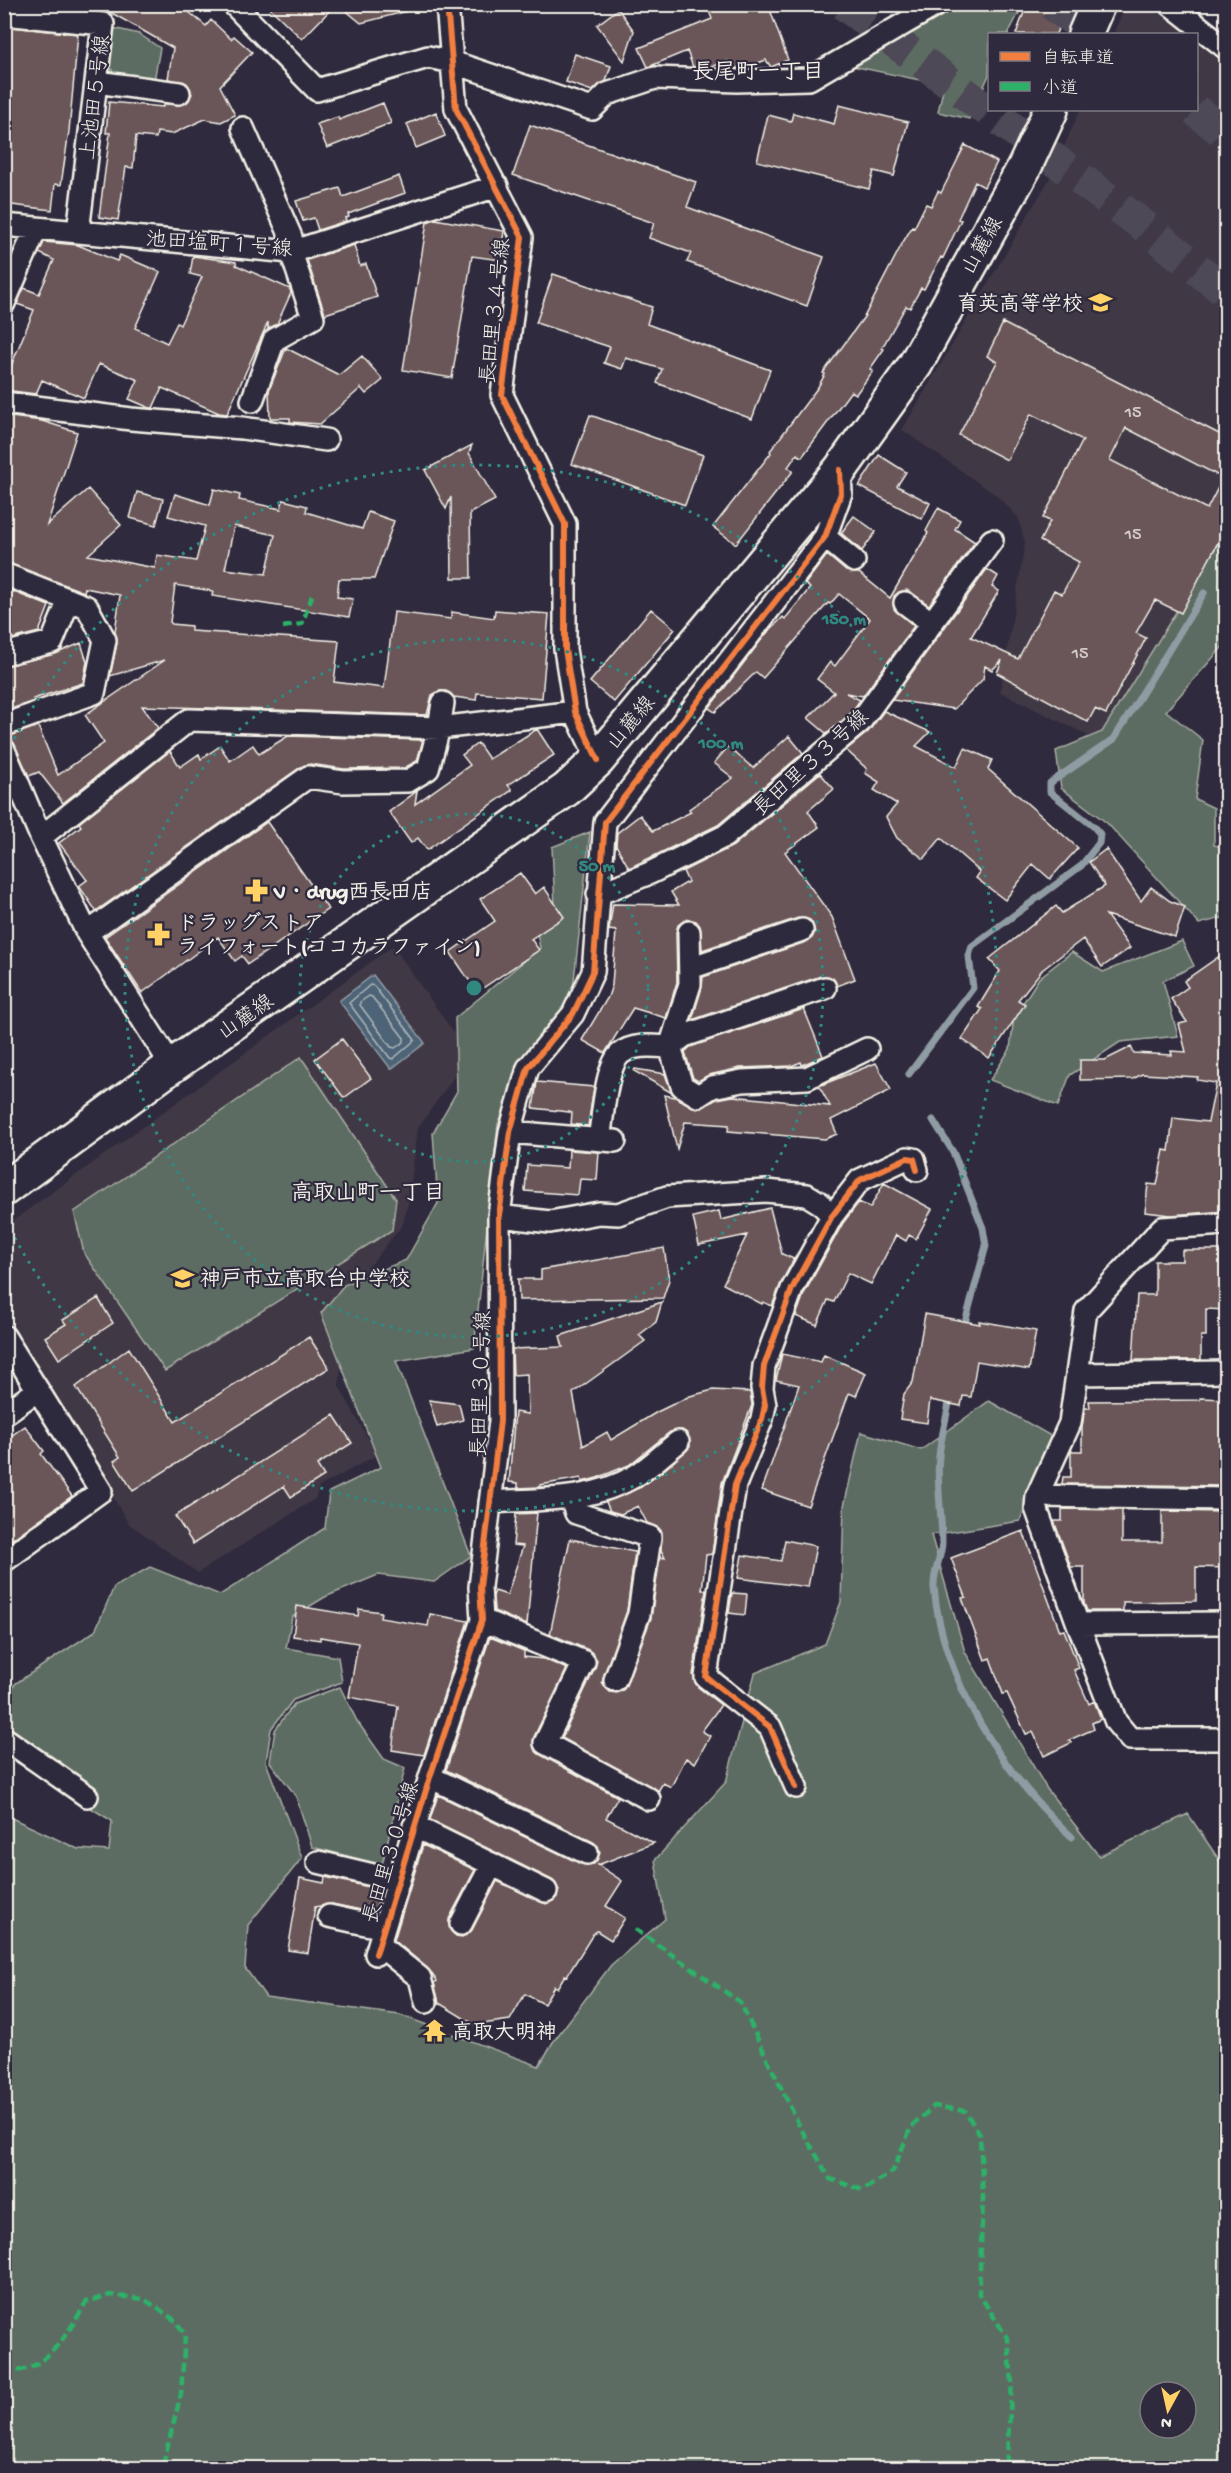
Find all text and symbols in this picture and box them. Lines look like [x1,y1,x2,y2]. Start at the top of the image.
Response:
street label: 上池田５号線 [76,33,118,161]
legend [988,33,1198,111]
text: 自転車道 [1042,48,1114,70]
district label: 長尾町一丁目 [692,61,824,87]
text: 小道 [1042,78,1078,100]
street label: 山麓線 [956,212,1010,280]
street label: 池田塩町１号線 [145,228,293,264]
street label: 長田里３４号線 [476,237,518,386]
school or university icon: 育英高等学校 [1088,290,1114,316]
place label: 育英高等学校 [957,292,1083,319]
house number: 15 [1124,403,1141,424]
house number: 15 [1124,525,1141,546]
text: 150 m [821,610,866,631]
house number: 15 [1071,644,1088,665]
street label: 山麓線 [601,691,663,756]
street label: 長田里３３号線 [749,705,875,823]
text: 100 m [698,734,744,755]
text: 50 m [579,857,616,878]
pharmacy icon: V・drug西長田店 [243,878,269,904]
place label: V・drug西長田店 [273,880,432,907]
place label: ドラッグストア ライフォート(ココカラファイン) [177,911,481,962]
pharmacy icon: ドラッグストア ライフォート(ココカラファイン) [146,921,172,947]
centre of rings [464,978,484,998]
street label: 山麓線 [213,989,280,1047]
district label: 高取山町一丁目 [291,1181,445,1208]
school or university icon: 神戸市立高取台中学校 [169,1265,195,1291]
place label: 神戸市立高取台中学校 [200,1267,410,1294]
street label: 長田里３０号線 [467,1310,499,1458]
street label: 長田里３０号線 [359,1779,427,1927]
temple icon: 高取大明神 [421,2018,447,2044]
place label: 高取大明神 [452,2021,557,2047]
north arrow [1138,2380,1198,2440]
text: N [1159,2411,1173,2432]

